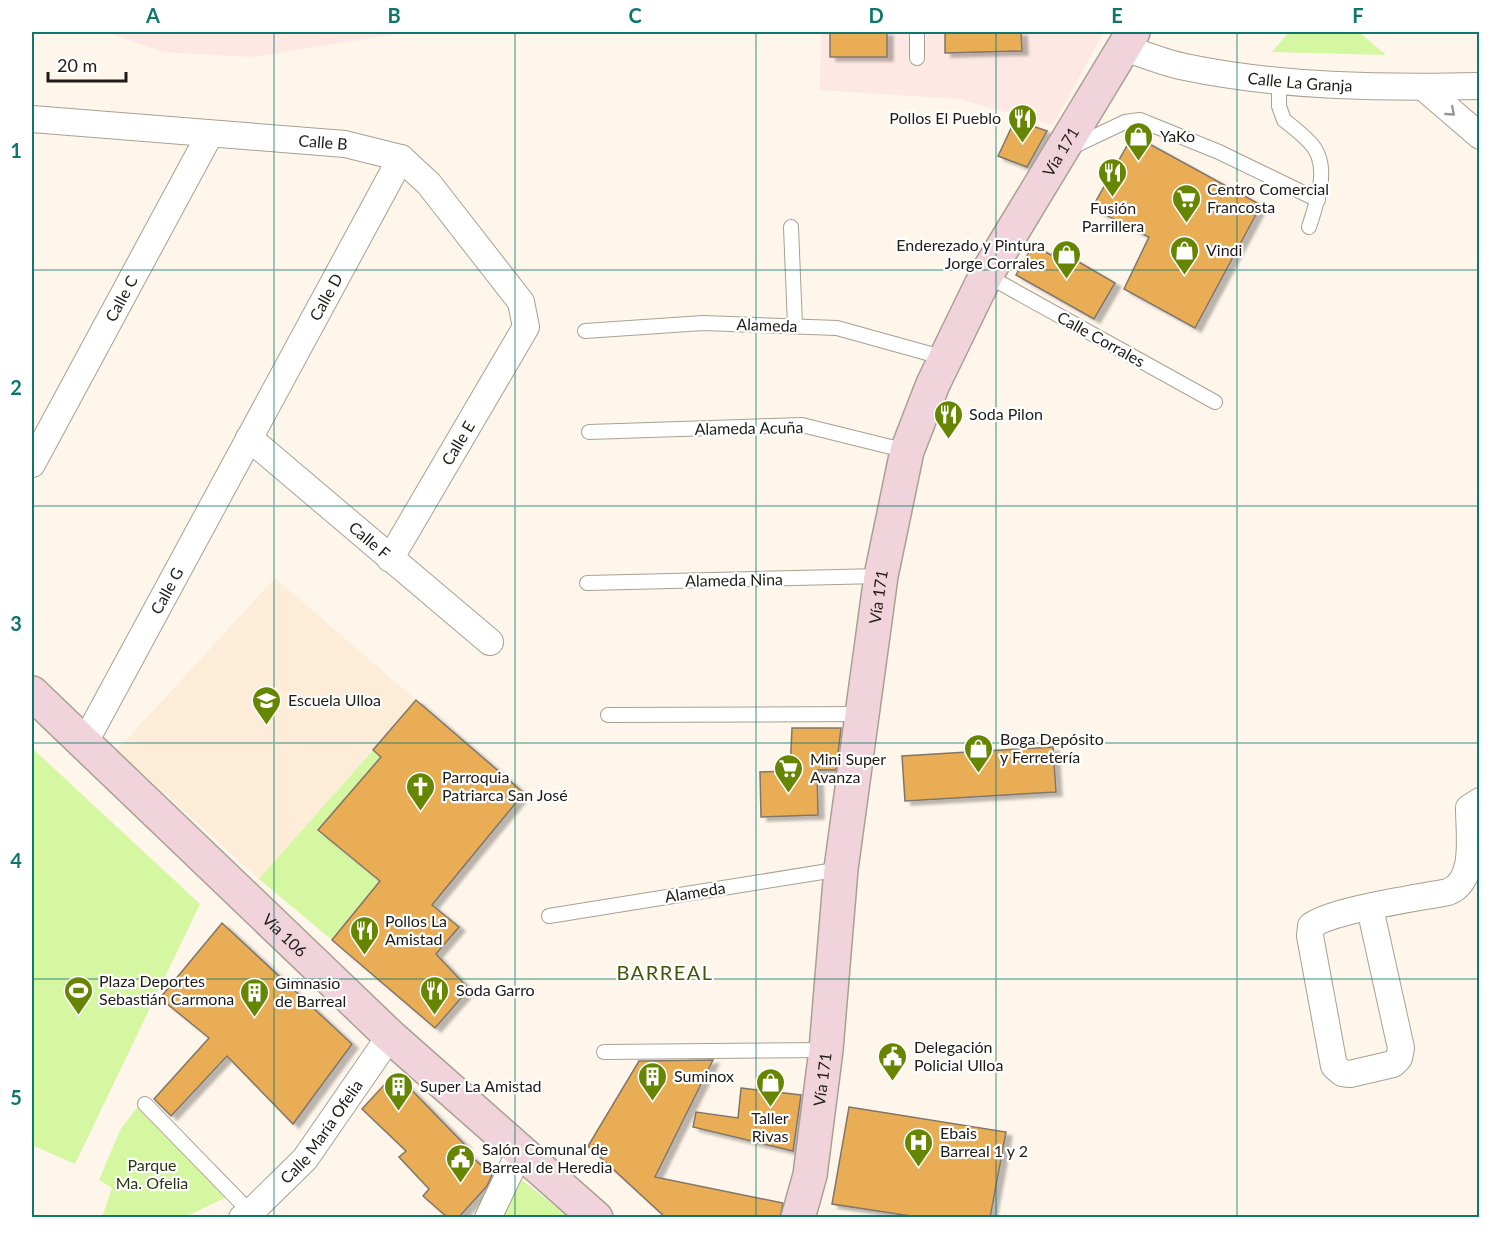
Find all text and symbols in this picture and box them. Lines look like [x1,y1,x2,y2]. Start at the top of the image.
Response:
text: A [145,3,160,27]
text: B [387,3,401,27]
text: C [628,3,642,27]
text: D [868,3,884,27]
text: E [1111,3,1123,27]
text: F [1352,3,1364,27]
scale bar [48,45,126,83]
text: 20 m [57,54,97,76]
street label: Calle La Granja [1247,68,1353,95]
restaurant icon: Pollos El Pueblo [1006,102,1038,144]
one-way arrow [1444,104,1455,115]
place label: Pollos El Pueblo [889,108,1001,127]
shop icon: YaKo [1123,120,1155,162]
street label: Vía 171 [1038,123,1082,179]
place label: YaKo [1160,126,1195,145]
street label: Calle B [298,130,348,153]
text: 1 [10,138,22,162]
restaurant icon: Fusión Parrillera [1097,156,1129,198]
place label: Centro Comercial Francosta [1207,179,1329,216]
supermarket icon: Centro Comercial Francosta [1170,182,1202,224]
place label: Fusión Parrillera [1082,198,1144,235]
shop icon: Vindi [1169,234,1201,276]
place label: Enderezado y Pintura Jorge Corrales [896,235,1045,272]
shop icon: Enderezado y Pintura Jorge Corrales [1050,238,1082,280]
place label: Vindi [1206,240,1242,259]
street label: Calle D [305,270,346,324]
street label: Calle C [101,272,141,325]
street label: Calle Corrales [1054,307,1148,370]
street label: Alameda [736,314,798,335]
text: 2 [10,375,22,399]
restaurant icon: Soda Pilon [932,398,964,440]
place label: Soda Pilon [969,404,1043,423]
street label: Calle E [437,417,478,468]
street label: Alameda Acuña [694,417,803,438]
street label: Calle F [346,517,394,562]
street label: Calle G [146,564,187,617]
street label: Vía 171 [865,568,891,625]
street label: Alameda Nina [685,569,783,590]
text: 3 [10,611,22,635]
school or university icon: Escuela Ulloa [251,684,283,726]
place label: Escuela Ulloa [288,690,381,709]
place label: Boga Depósito y Ferretería [1000,729,1104,766]
shop icon: Boga Depósito y Ferretería [963,732,995,774]
place label: Mini Super Avanza [810,749,886,786]
supermarket icon: Mini Super Avanza [773,752,805,794]
place label: Parroquia Patriarca San José [442,767,568,804]
church icon: Parroquia Patriarca San José [405,770,437,812]
text: 4 [10,848,22,872]
street label: Alameda [663,877,727,906]
street label: Vía 106 [259,909,311,960]
place label: Pollos La Amistad [385,911,447,948]
restaurant icon: Pollos La Amistad [348,914,380,956]
district label: BARREAL [616,960,714,984]
place label: Plaza Deportes Sebastián Carmona [99,971,234,1008]
place label: Gimnasio de Barreal [275,973,346,1010]
sports icon: Plaza Deportes Sebastián Carmona [62,974,94,1016]
restaurant icon: Soda Garro [419,974,451,1016]
building icon: Gimnasio de Barreal [238,976,270,1018]
place label: Soda Garro [456,980,535,999]
place label: Delegación Policial Ulloa [914,1037,1003,1074]
public building icon: Delegación Policial Ulloa [877,1040,909,1082]
street label: Vía 171 [809,1051,835,1107]
building icon: Suminox [637,1060,669,1102]
place label: Suminox [674,1066,734,1085]
shop icon: Taller Rivas [754,1066,786,1108]
building icon: Super La Amistad [383,1070,415,1112]
street label: Calle María Ofelia [276,1076,366,1187]
place label: Super La Amistad [420,1076,542,1095]
text: 5 [10,1085,22,1109]
place label: Taller Rivas [751,1108,789,1145]
place label: Ebais Barreal 1 y 2 [940,1123,1028,1160]
hospital icon: Ebais Barreal 1 y 2 [903,1126,935,1168]
place label: Salón Comunal de Barreal de Heredia [482,1139,612,1176]
public building icon: Salón Comunal de Barreal de Heredia [445,1142,477,1184]
park label: Parque Ma. Ofelia [116,1155,188,1192]

